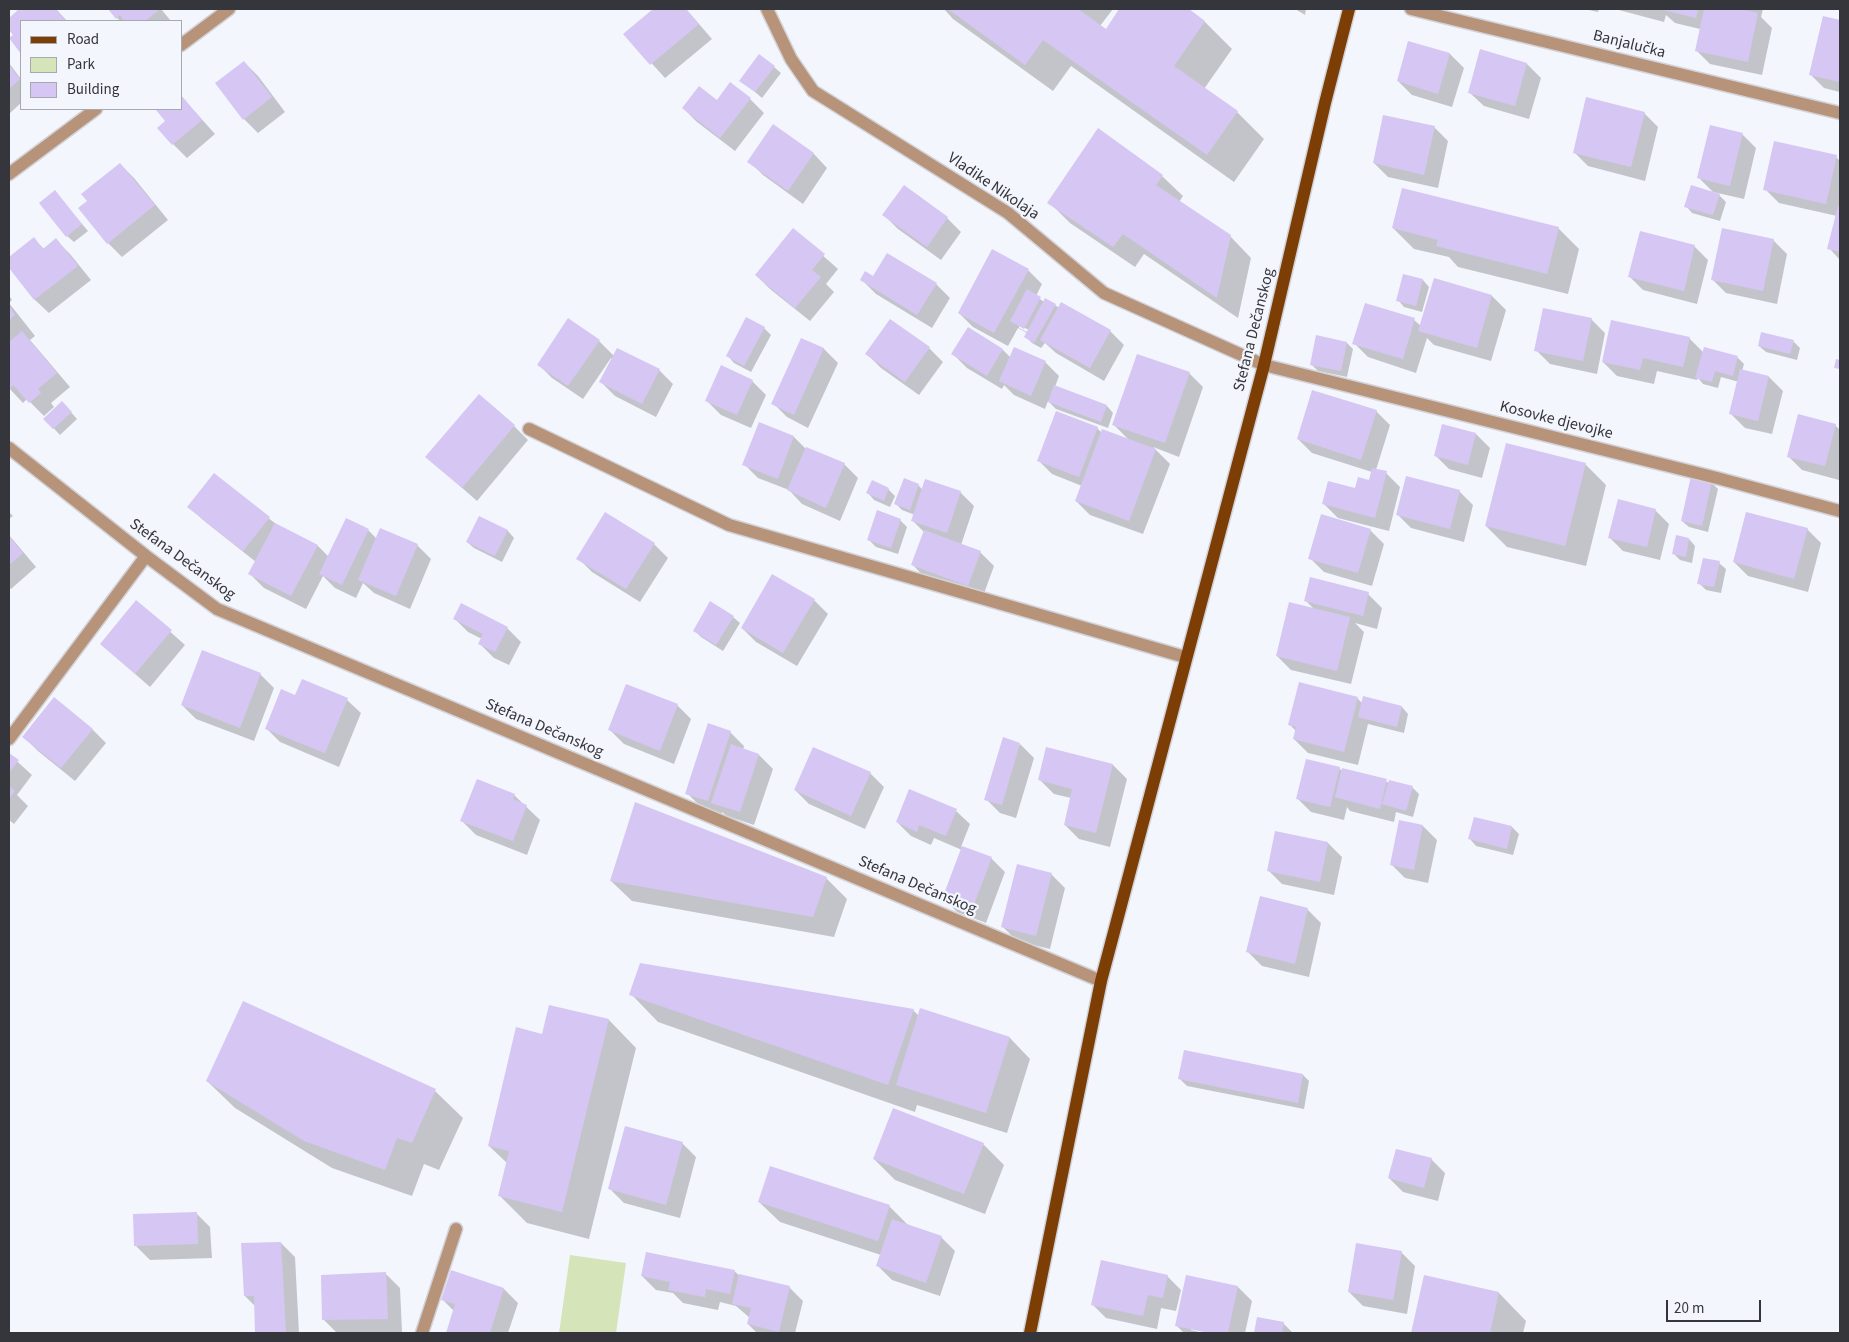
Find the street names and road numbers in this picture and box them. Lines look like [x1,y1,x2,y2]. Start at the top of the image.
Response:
street label: Banjalučka [1591,27,1667,63]
street label: Vladike Nikolaja [943,149,1043,225]
street label: Stefana Dečanskog [1230,266,1280,394]
street label: Kosovke djevojke [1498,398,1614,444]
street label: Stefana Dečanskog [125,515,239,605]
street label: Stefana Dečanskog [482,695,606,763]
street label: Stefana Dečanskog [855,852,979,920]

